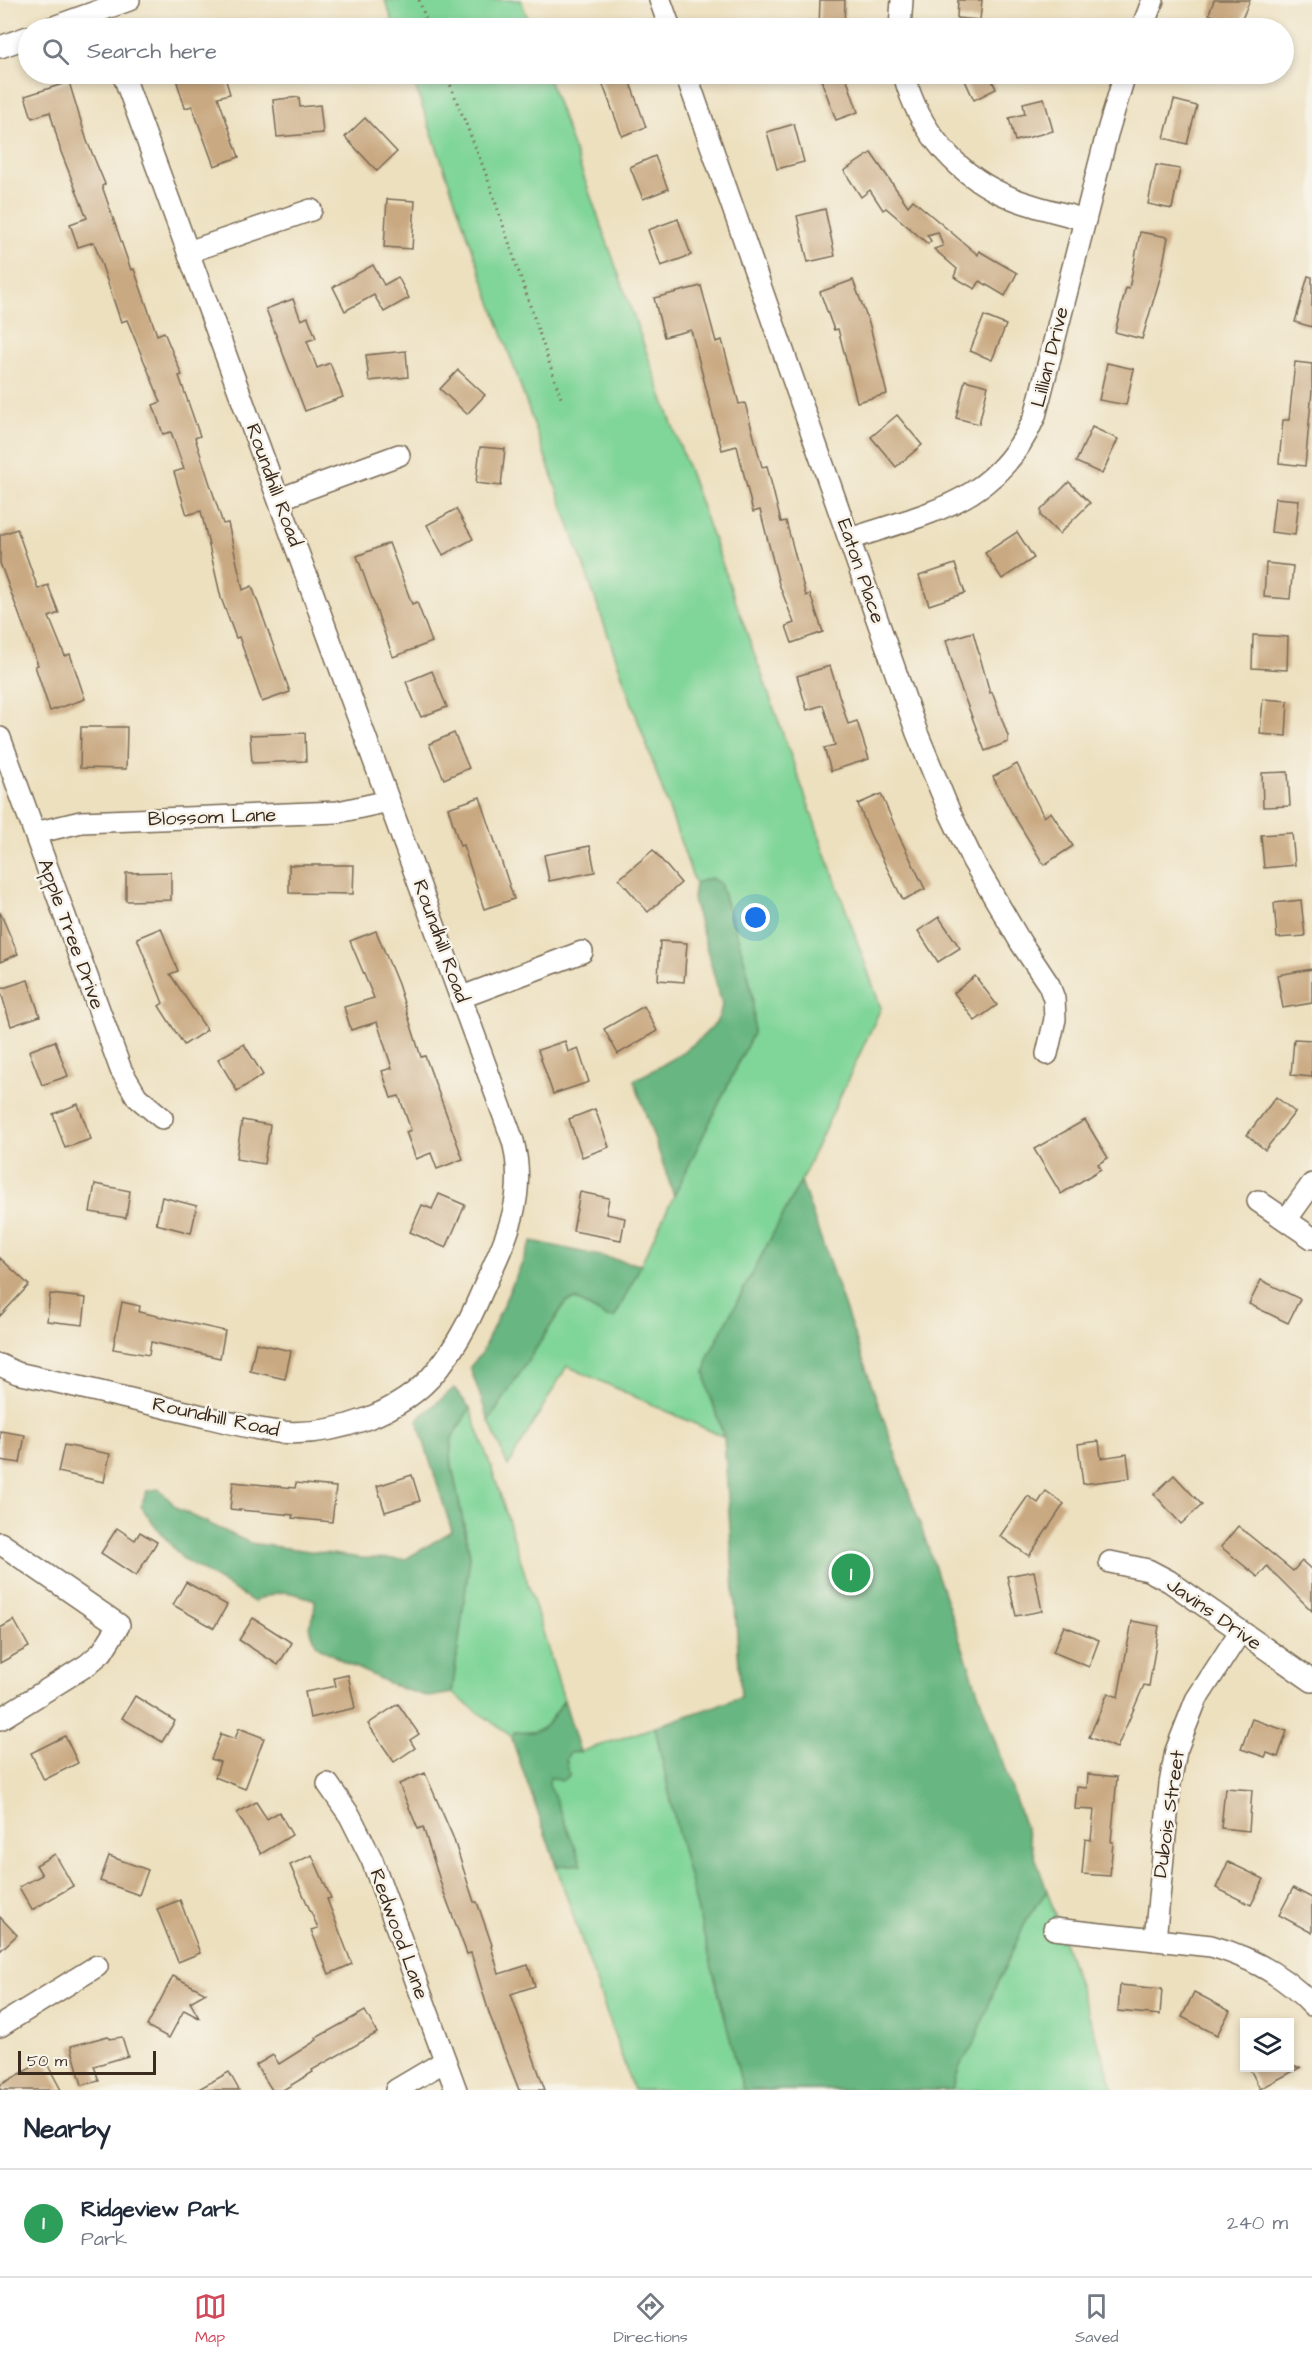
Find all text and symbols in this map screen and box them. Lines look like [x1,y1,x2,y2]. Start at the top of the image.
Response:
search box [18,18,1294,84]
icon: search [39,35,72,68]
text: Search here [87,36,217,67]
street label: Lillian Drive [1024,304,1076,410]
street label: Roundhill Road [239,420,309,550]
street label: Eaton Place [830,515,892,627]
street label: Blossom Lane [147,801,277,833]
street label: Apple Tree Drive [31,855,111,1013]
street label: Roundhill Road [406,876,476,1006]
your location [741,903,770,932]
street label: Roundhill Road [150,1390,282,1444]
pin: 1 [832,1550,870,1596]
street label: Javins Drive [1161,1571,1267,1657]
street label: Dubois Street [1146,1748,1192,1880]
street label: Redwood Lane [362,1865,436,2003]
map controls [1240,2018,1294,2072]
button: layers [1240,2018,1294,2072]
scale bar [18,2048,156,2076]
text: 50 m [27,2050,67,2072]
text: Nearby [24,2111,111,2147]
text: Ridgeview Park [81,2194,239,2225]
text: 1 [42,2209,45,2237]
text: 240 m [1227,2209,1288,2237]
text: Park [81,2225,127,2253]
tab: Map [194,2290,227,2348]
tab: Directions [614,2290,688,2348]
tab: Saved [1075,2290,1118,2348]

